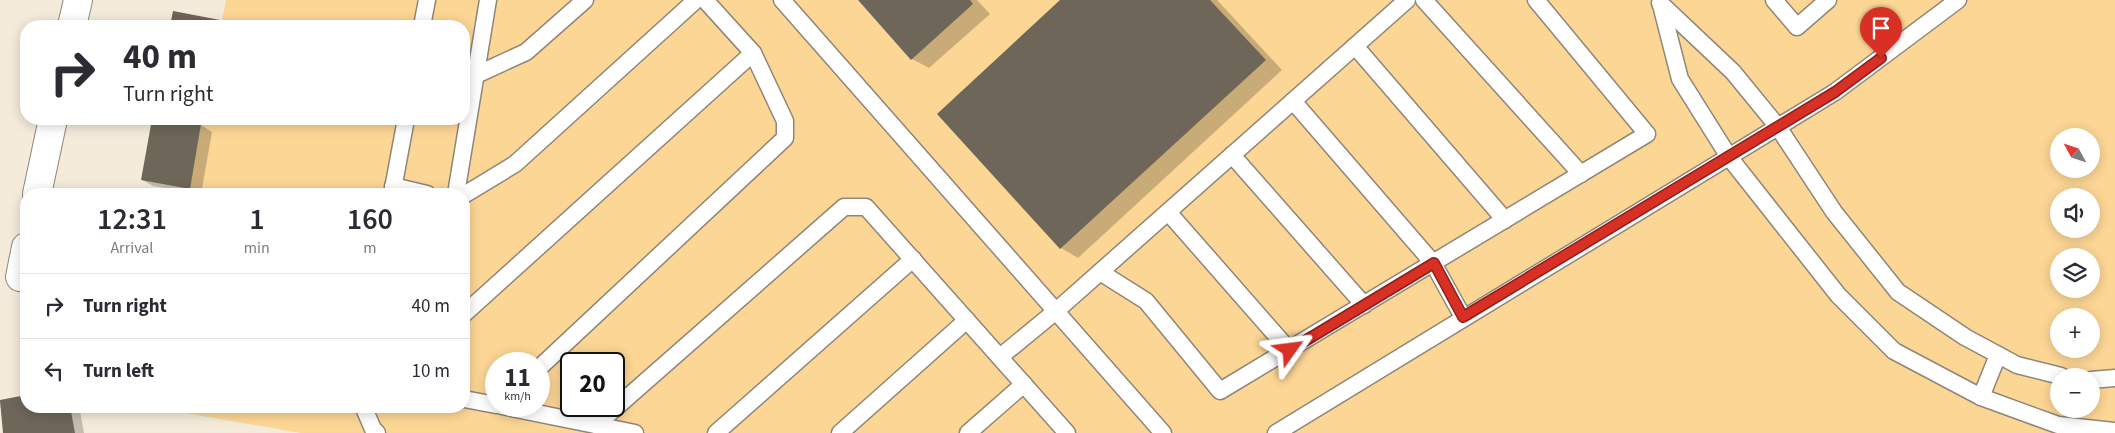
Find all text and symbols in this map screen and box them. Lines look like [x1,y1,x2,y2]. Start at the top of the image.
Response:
pin [1860,7,1902,58]
icon: arrive [1867,14,1895,42]
text: 40 m [123,32,197,82]
icon: right [40,40,105,105]
text: Turn right [123,78,213,110]
north arrow [2050,128,2100,178]
map controls [2050,128,2100,418]
button: sound [2050,188,2100,238]
text: 12:31 [97,198,167,241]
text: 1 [249,198,265,241]
text: 160 [347,198,393,241]
text: Arrival [110,237,153,259]
text: min [244,237,270,259]
text: m [363,237,377,259]
button: layers [2050,248,2100,298]
icon: right [40,292,68,320]
text: Turn right [83,293,167,320]
text: 40 m [412,293,450,320]
button: + [2050,308,2100,358]
position arrow [1263,323,1315,375]
speed limit sign: 20 [560,352,625,417]
icon: left [40,357,68,385]
text: Turn left [83,358,154,385]
text: 10 m [412,358,450,385]
text: 11 [504,360,531,396]
button: − [2050,368,2100,418]
text: km/h [504,388,531,405]

